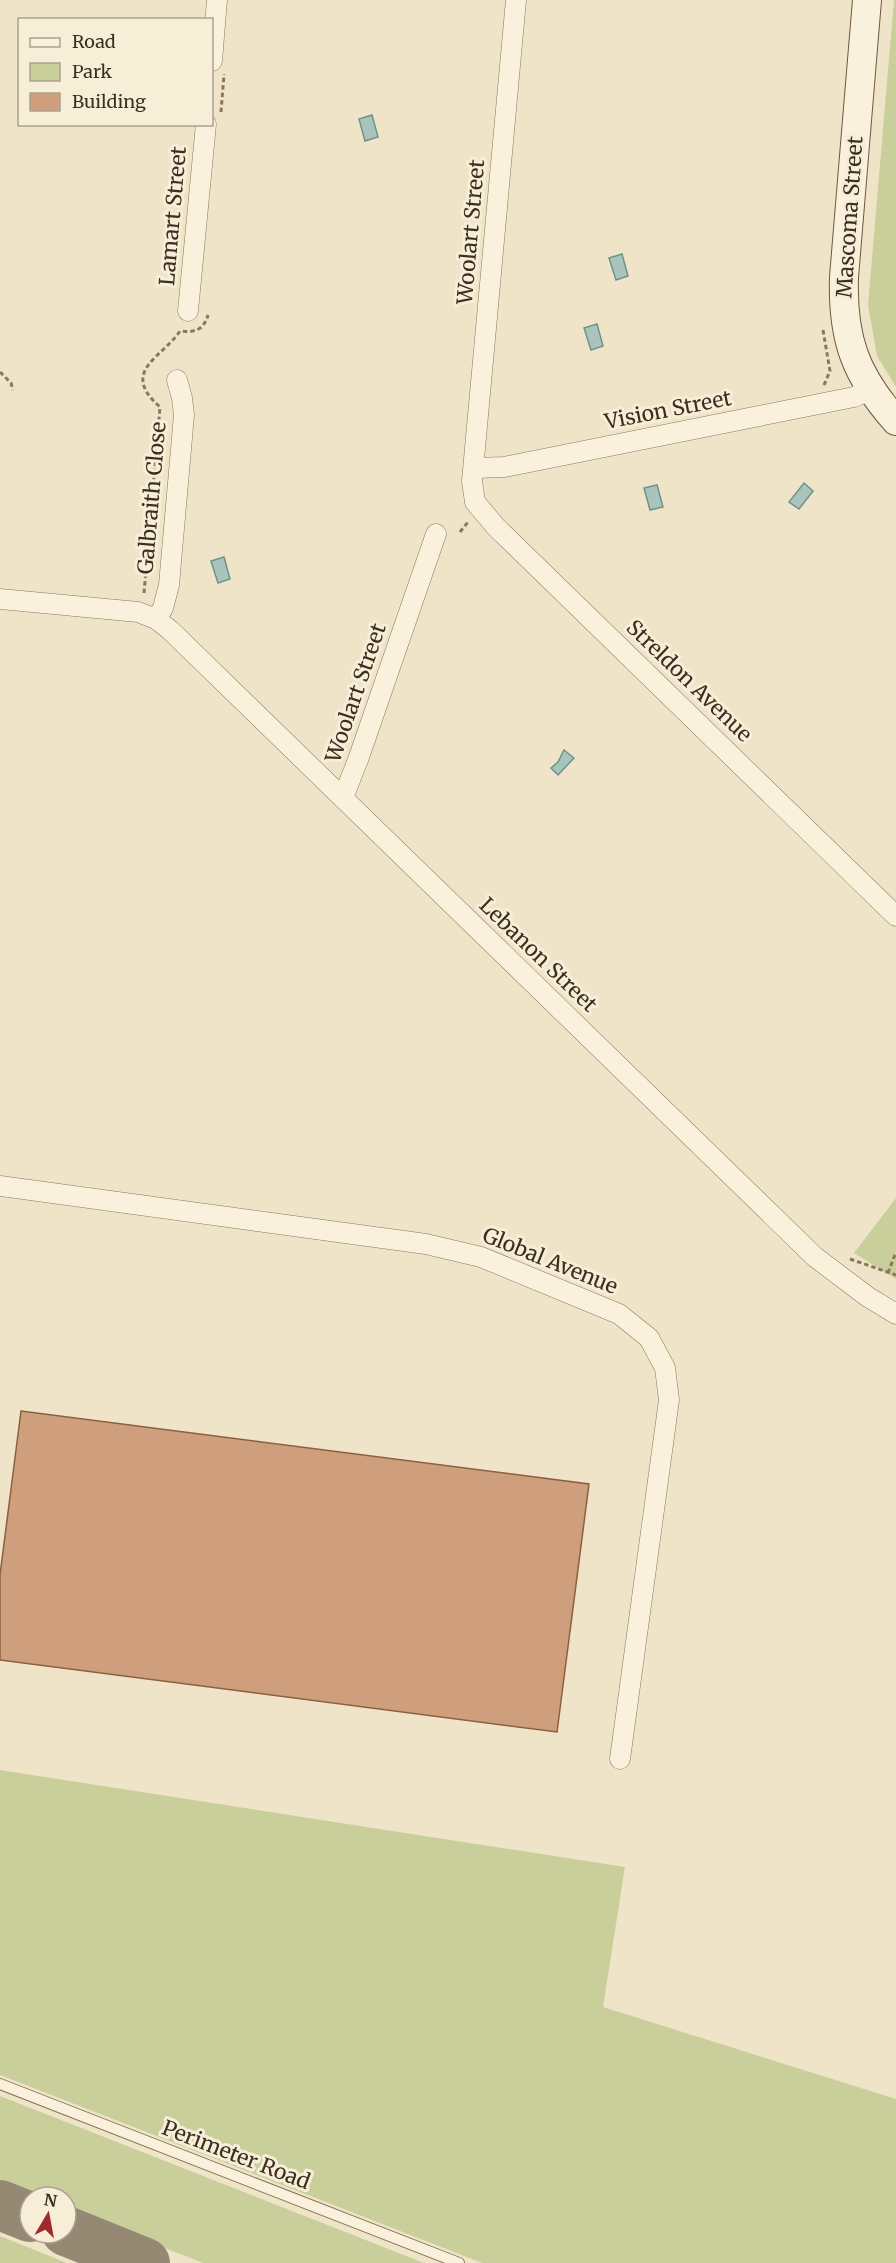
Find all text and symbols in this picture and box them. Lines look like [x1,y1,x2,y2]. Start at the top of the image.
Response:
legend [18,18,213,126]
text: Road [72,30,116,53]
text: Park [72,60,113,83]
text: Building [72,90,146,113]
street label: Mascoma Street [830,135,869,299]
street label: Lamart Street [153,145,192,287]
street label: Woolart Street [451,158,490,307]
street label: Vision Street [601,384,734,435]
street label: Galbraith Close [131,420,172,575]
street label: Streldon Avenue [621,614,758,748]
street label: Woolart Street [319,620,392,767]
street label: Lebanon Street [474,892,603,1018]
street label: Global Avenue [479,1221,622,1300]
street label: Perimeter Road [158,2114,314,2195]
north arrow [18,2185,78,2245]
text: N [43,2189,59,2211]

